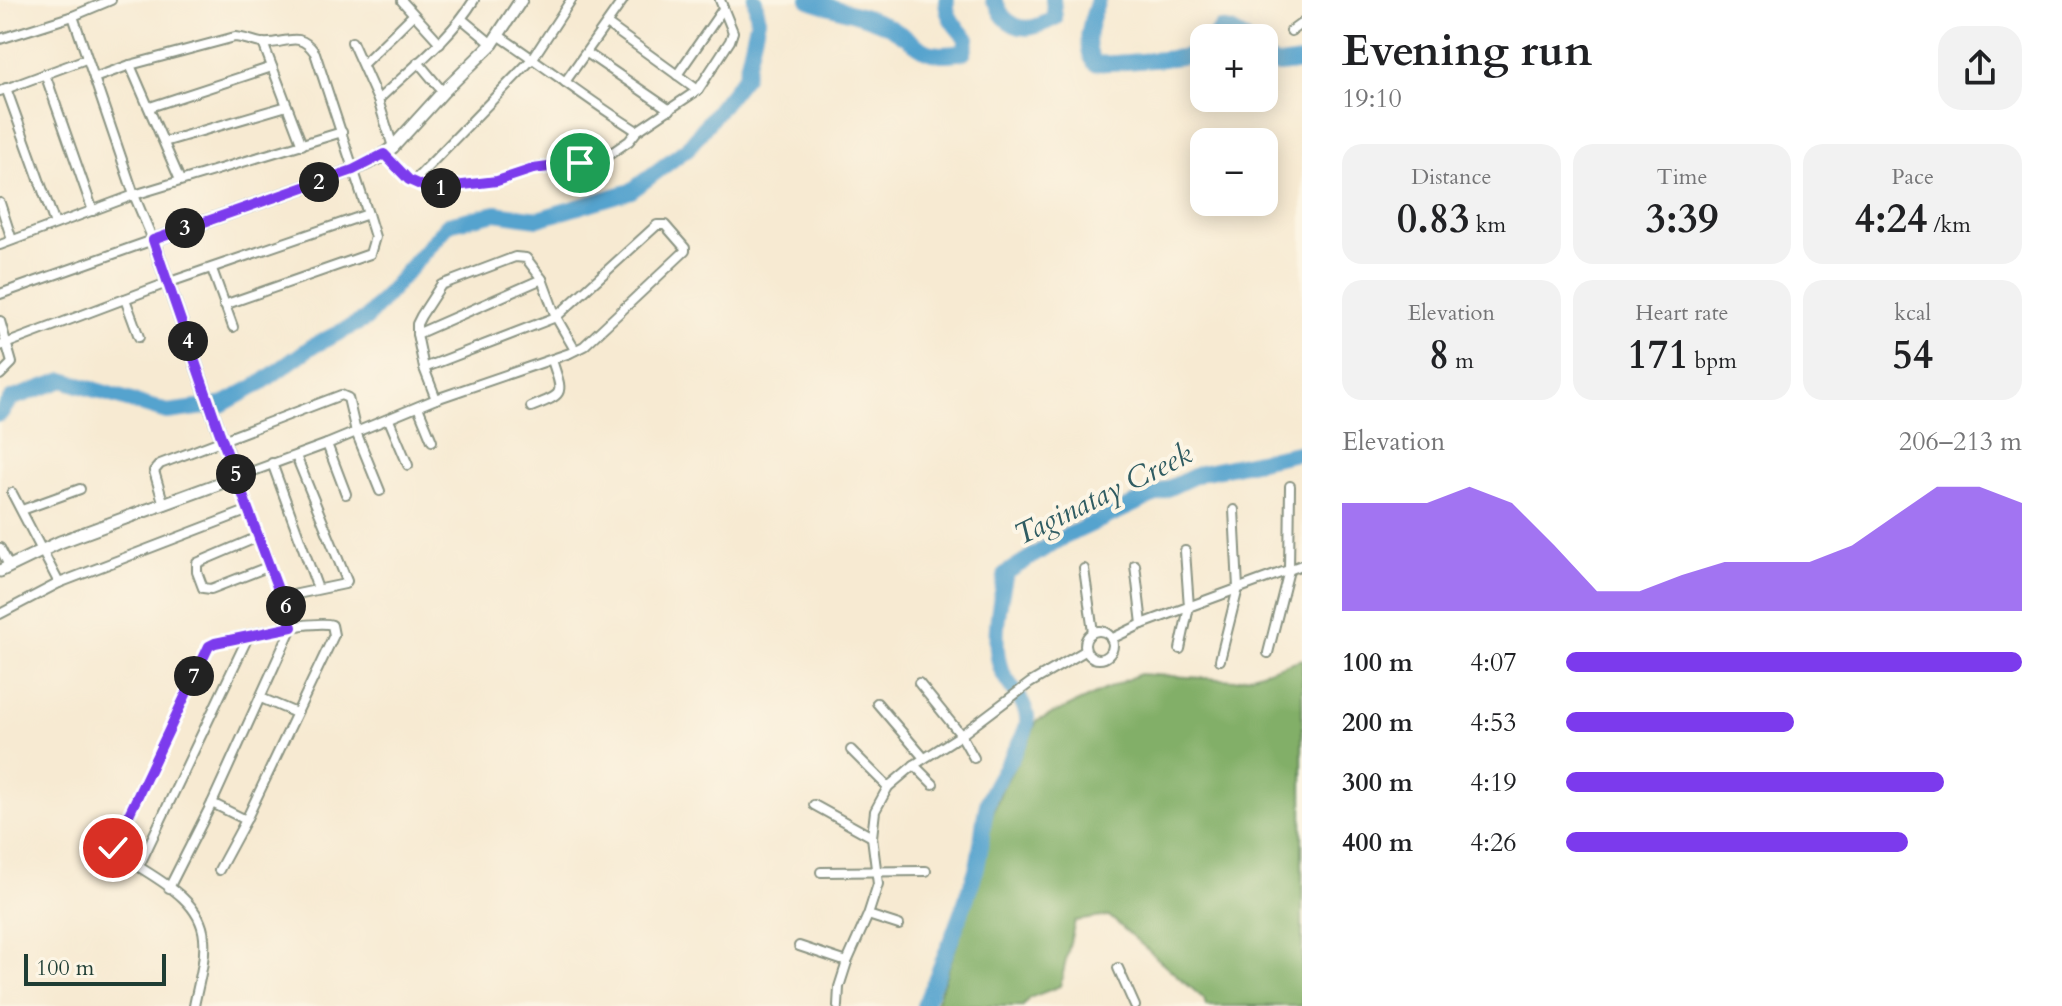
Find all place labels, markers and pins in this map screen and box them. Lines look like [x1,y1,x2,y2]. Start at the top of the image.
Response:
pin [546,129,614,197]
pin: 2 [299,162,339,202]
pin: 1 [421,168,461,208]
pin: 3 [165,208,205,248]
pin: 4 [168,321,208,361]
pin: 5 [216,454,256,494]
pin: 6 [266,586,306,626]
pin: 7 [174,656,214,696]
pin [79,814,147,882]

